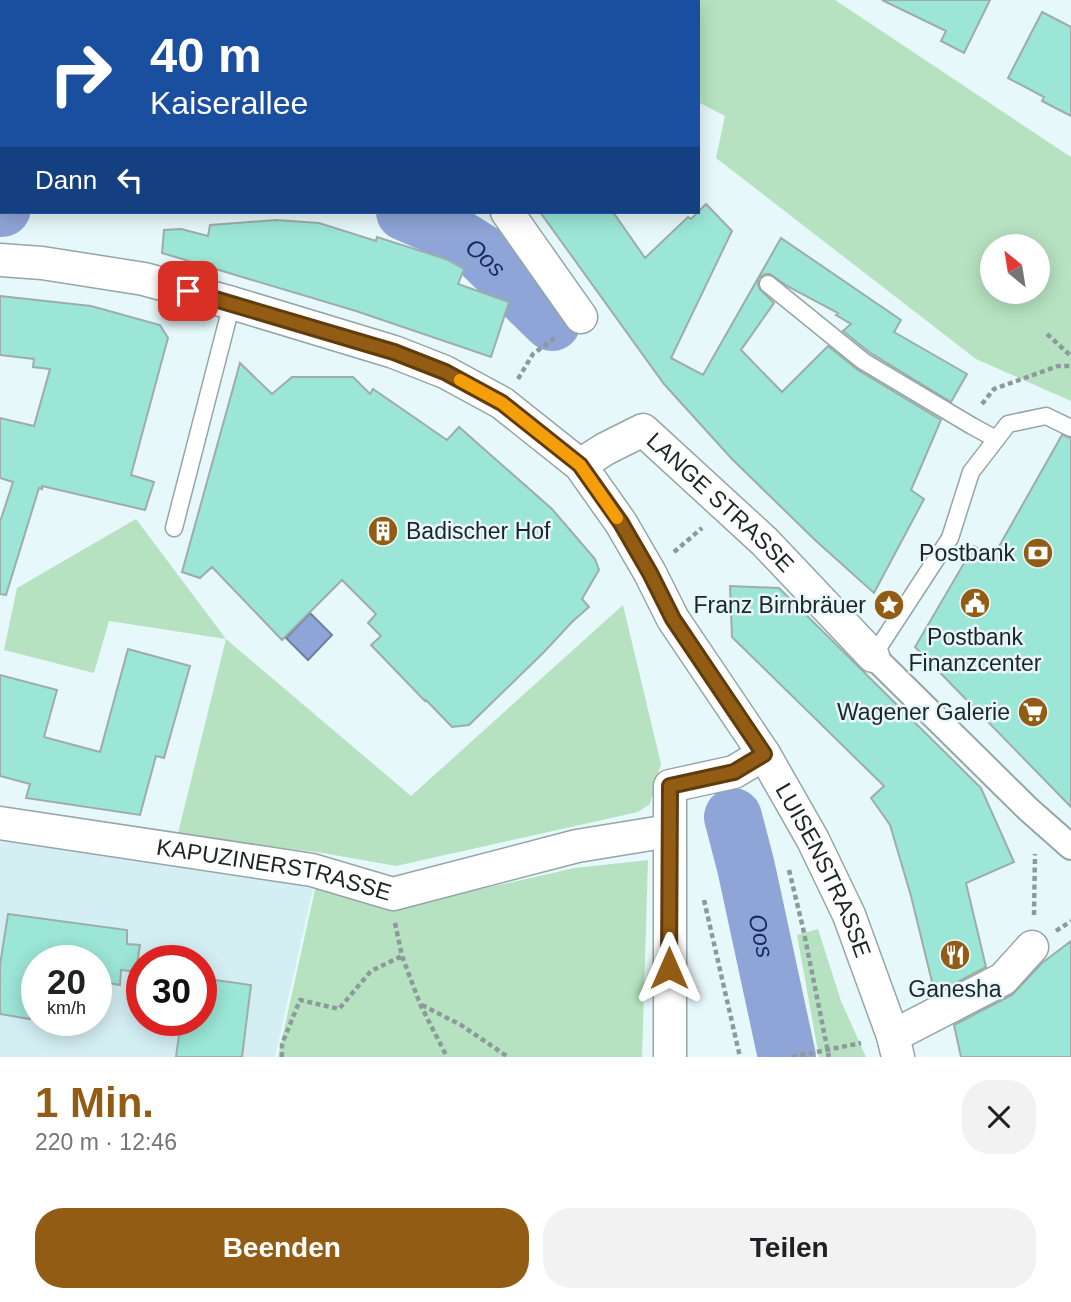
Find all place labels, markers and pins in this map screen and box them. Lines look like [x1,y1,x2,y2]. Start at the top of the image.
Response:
pin [158,261,218,321]
building icon: Badischer Hof [366,514,400,548]
place label: Badischer Hof [406,518,551,544]
bank icon: Postbank [1021,536,1055,570]
place label: Postbank [919,540,1015,566]
public building icon: Postbank Finanzcenter [958,586,992,620]
place icon: Franz Birnbräuer [872,588,906,622]
place label: Franz Birnbräuer [693,592,866,618]
place label: Postbank Finanzcenter [909,624,1042,676]
supermarket icon: Wagener Galerie [1016,695,1050,729]
place label: Wagener Galerie [837,699,1010,725]
restaurant icon: Ganesha [938,938,972,972]
place label: Ganesha [908,976,1002,1002]

